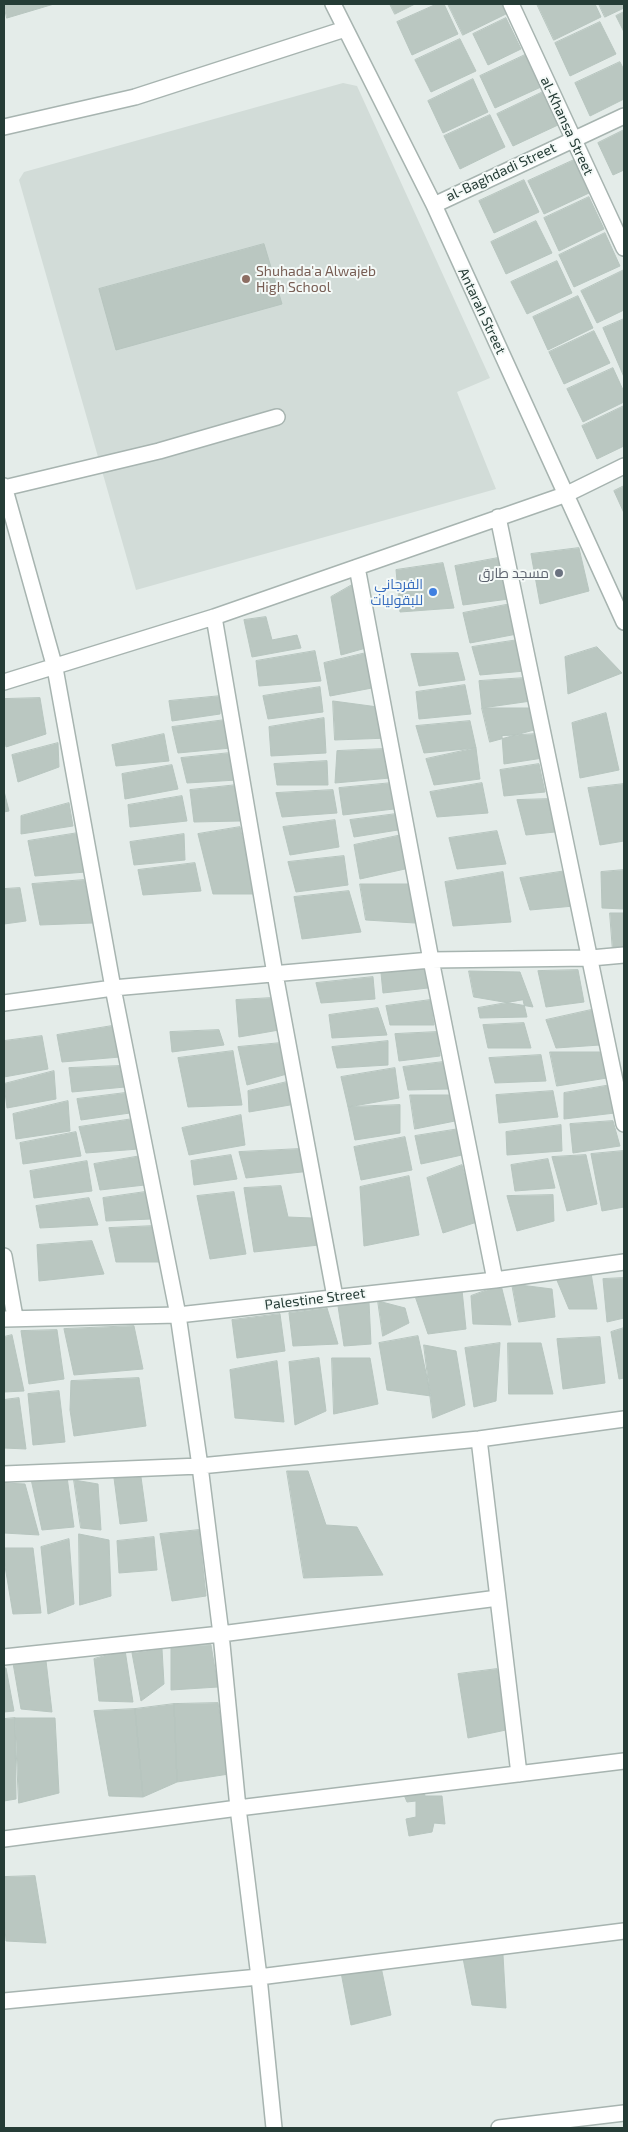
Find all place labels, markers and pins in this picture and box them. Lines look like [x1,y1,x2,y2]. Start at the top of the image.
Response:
place label: Shuhada'a Alwajeb High School [256,263,376,296]
marker: Shuhada'a Alwajeb High School [240,273,252,285]
place label: مسجد طارق [479,565,549,581]
marker: مسجد طارق [553,567,565,579]
place label: الفرجاني للبقوليات [371,576,423,608]
marker: الفرجاني للبقوليات [427,586,439,598]

